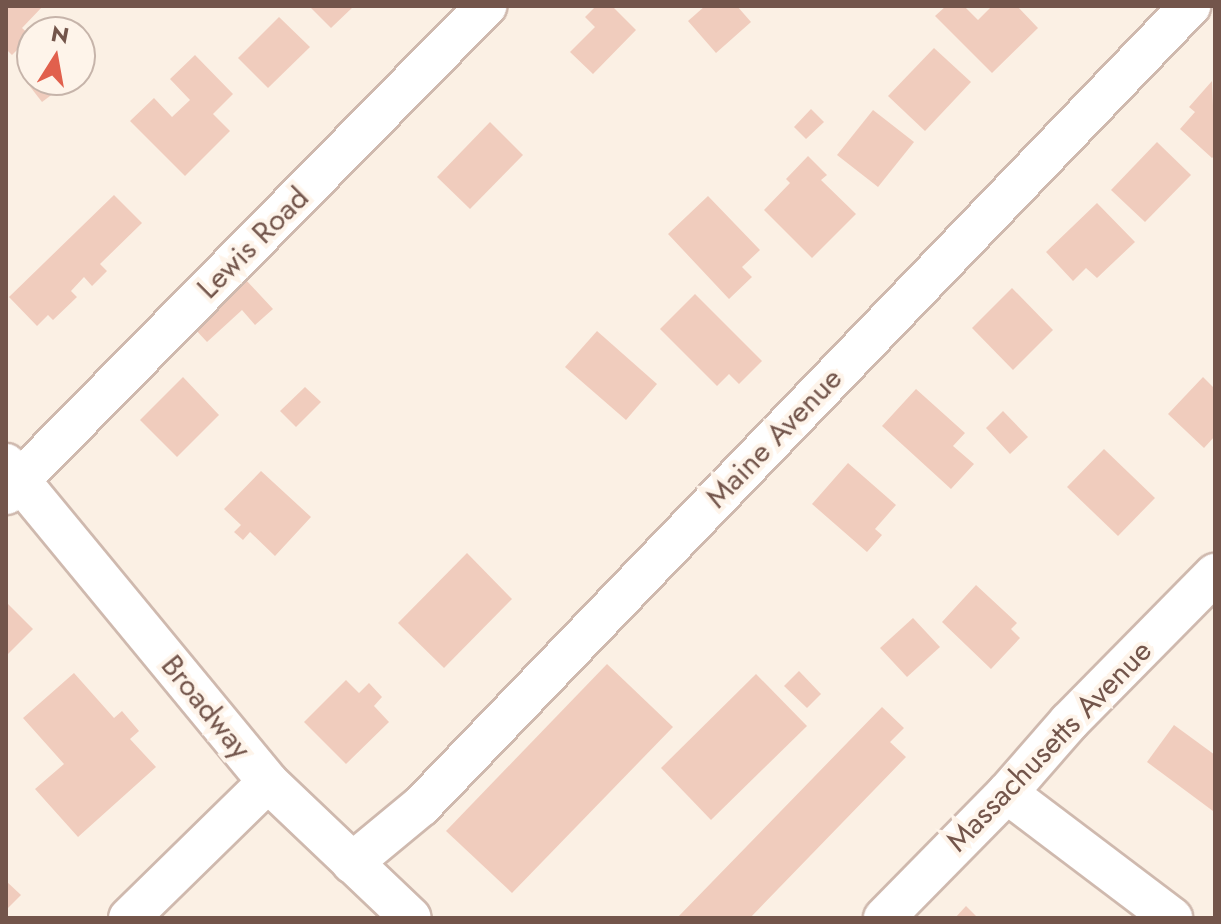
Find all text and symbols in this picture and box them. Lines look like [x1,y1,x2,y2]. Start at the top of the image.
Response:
north arrow [16,16,96,96]
text: N [49,17,72,52]
street label: Lewis Road [190,180,316,306]
street label: Maine Avenue [698,361,850,515]
street label: Massachusetts Avenue [939,633,1159,859]
street label: Broadway [154,648,258,766]

